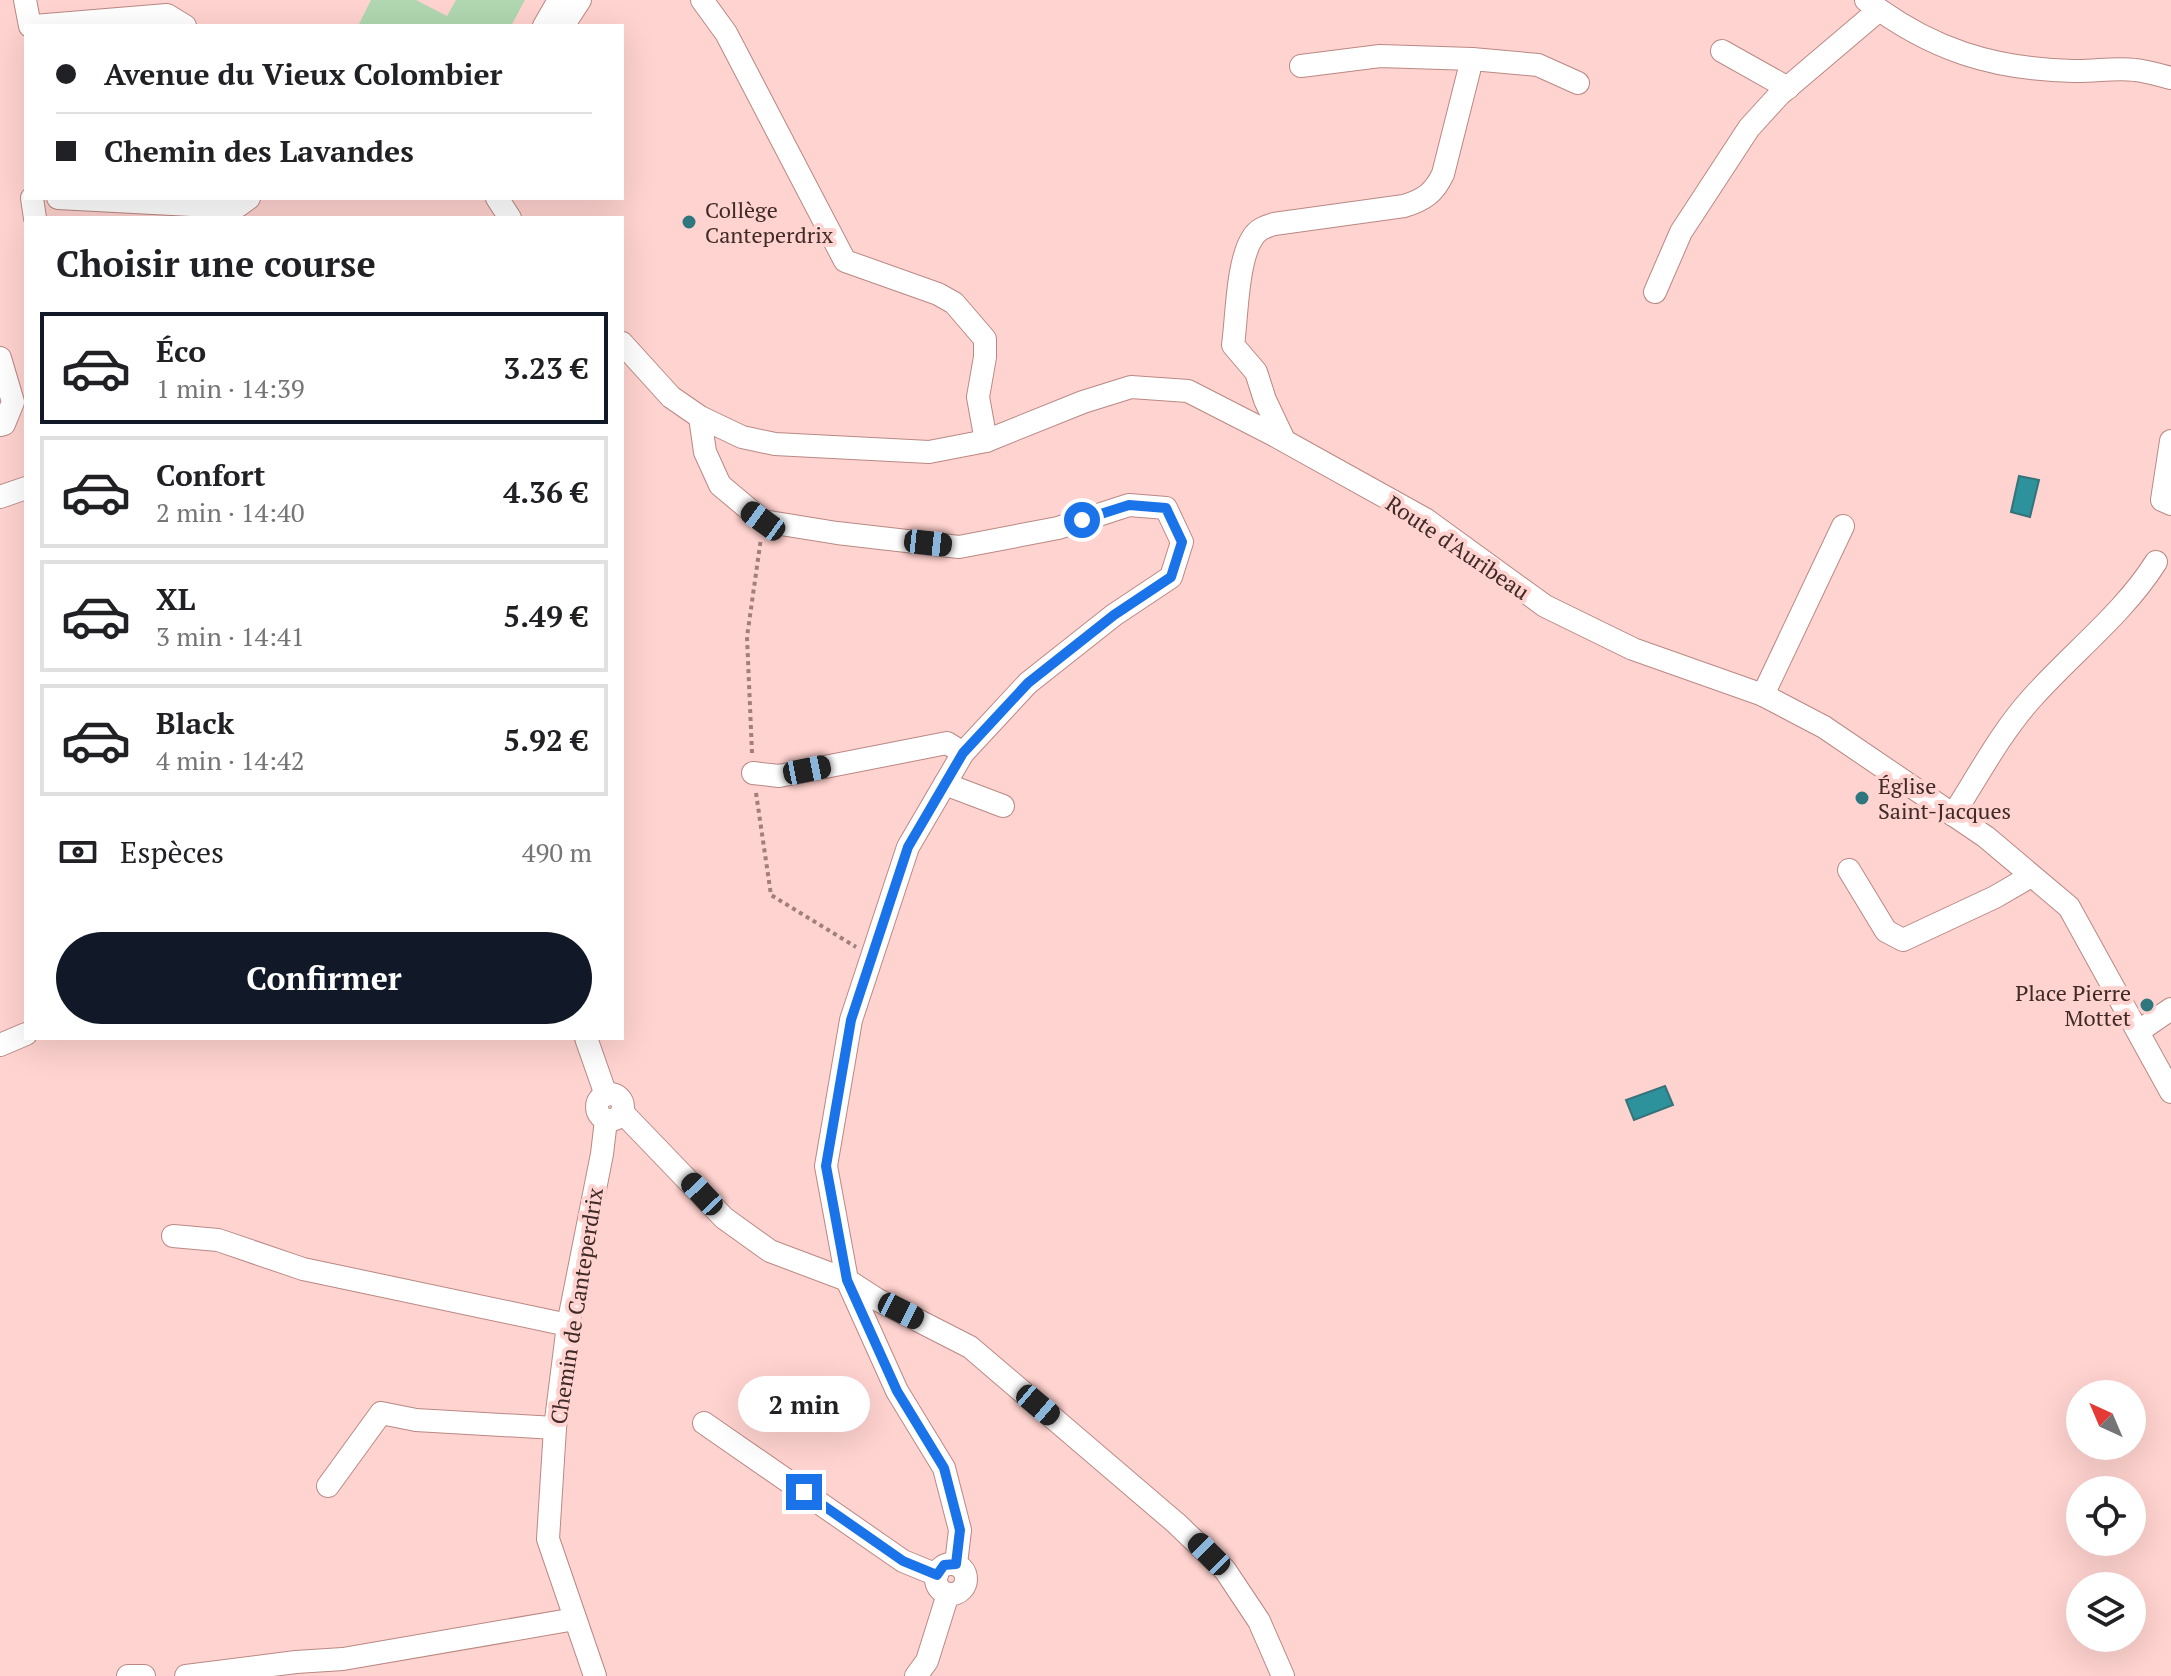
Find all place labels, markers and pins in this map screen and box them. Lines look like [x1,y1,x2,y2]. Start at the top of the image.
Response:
place label: Collège Canteperdrix [705,195,834,249]
marker: Collège Canteperdrix [680,213,698,231]
place label: Église Saint-Jacques [1878,771,2011,825]
marker: Église Saint-Jacques [1853,789,1871,807]
place label: Place Pierre Mottet [2015,978,2131,1032]
marker: Place Pierre Mottet [2138,996,2156,1014]

